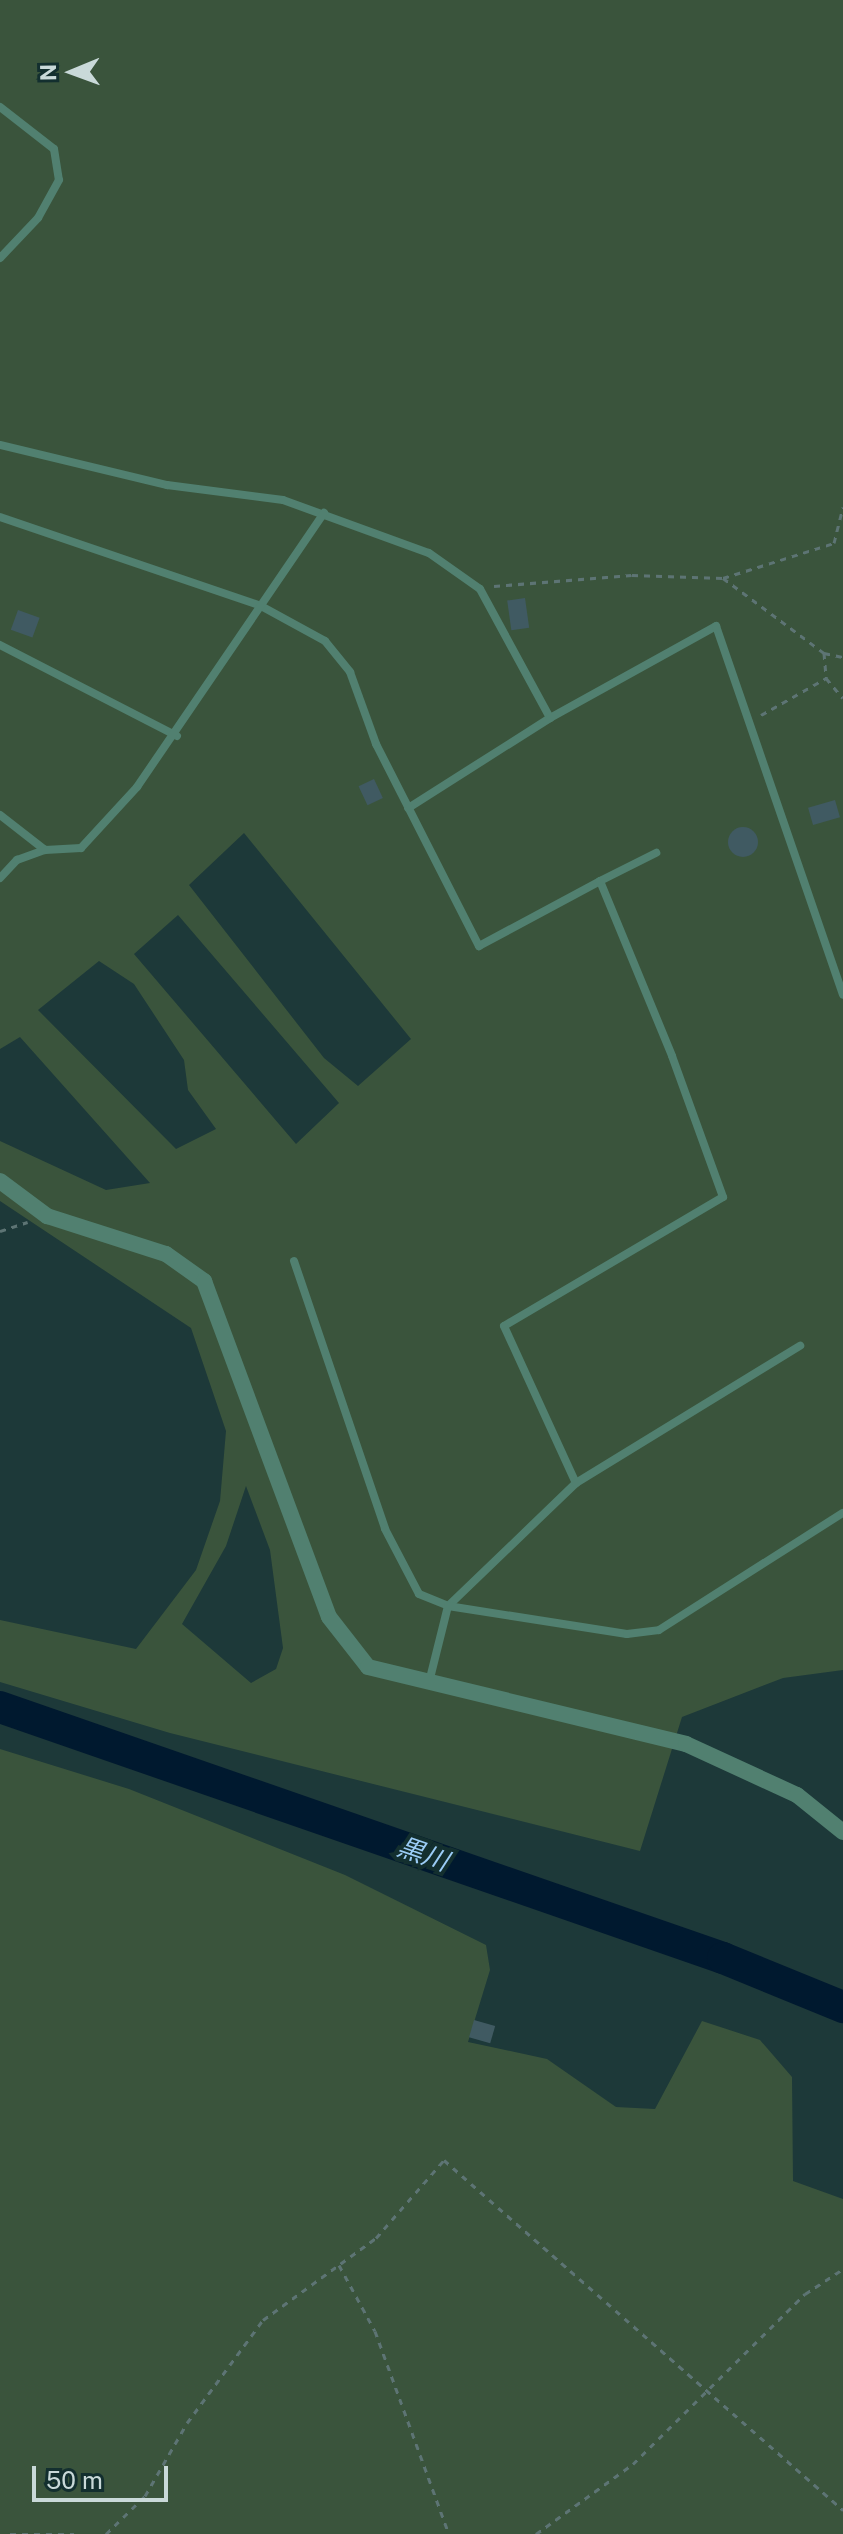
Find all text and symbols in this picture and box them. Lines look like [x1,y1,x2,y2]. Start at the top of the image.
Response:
north arrow [32,32,112,112]
text: N [35,64,61,81]
water label: 黒川 [393,1831,453,1877]
scale bar [36,2450,172,2500]
text: 50 m [46,2466,103,2494]

